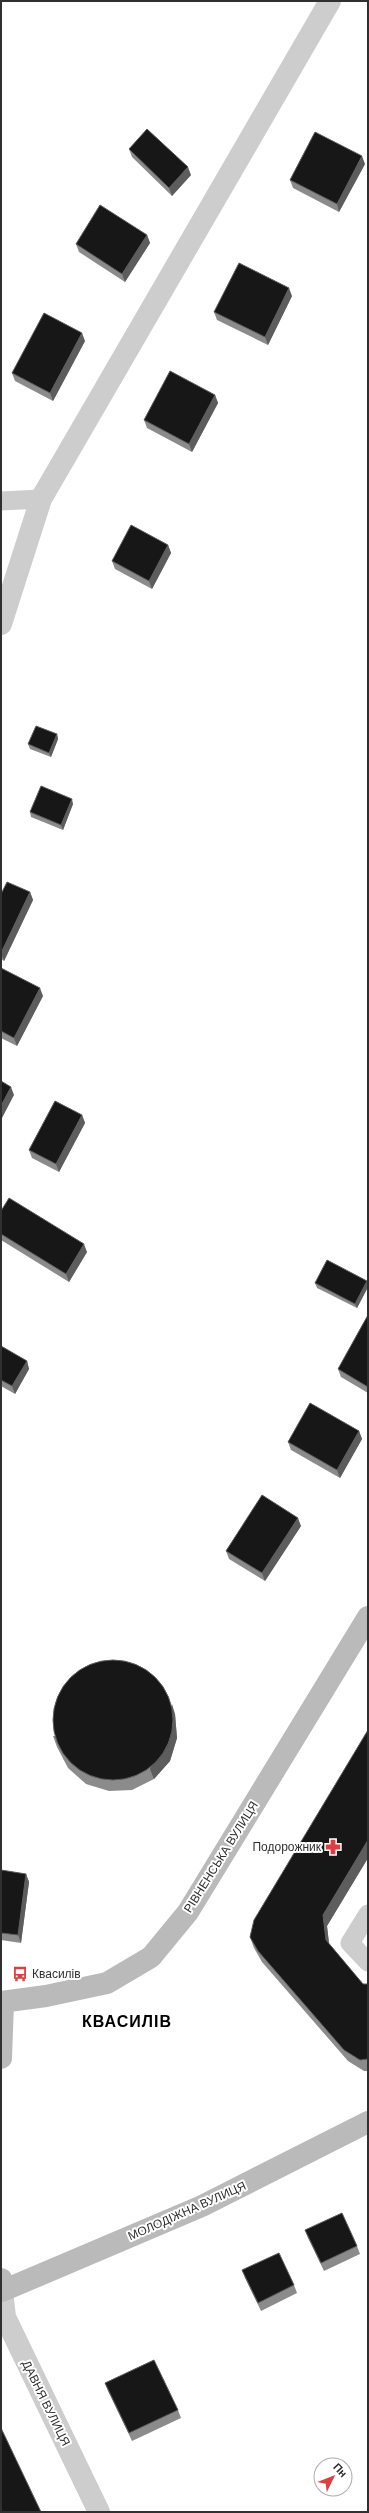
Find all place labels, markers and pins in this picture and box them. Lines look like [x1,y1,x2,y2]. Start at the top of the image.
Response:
pharmacy icon: Подорожник [324,1838,342,1856]
place label: Подорожник [252,1840,322,1854]
bus stop icon: Квасилів [11,1965,29,1983]
place label: Квасилів [32,1967,81,1981]

